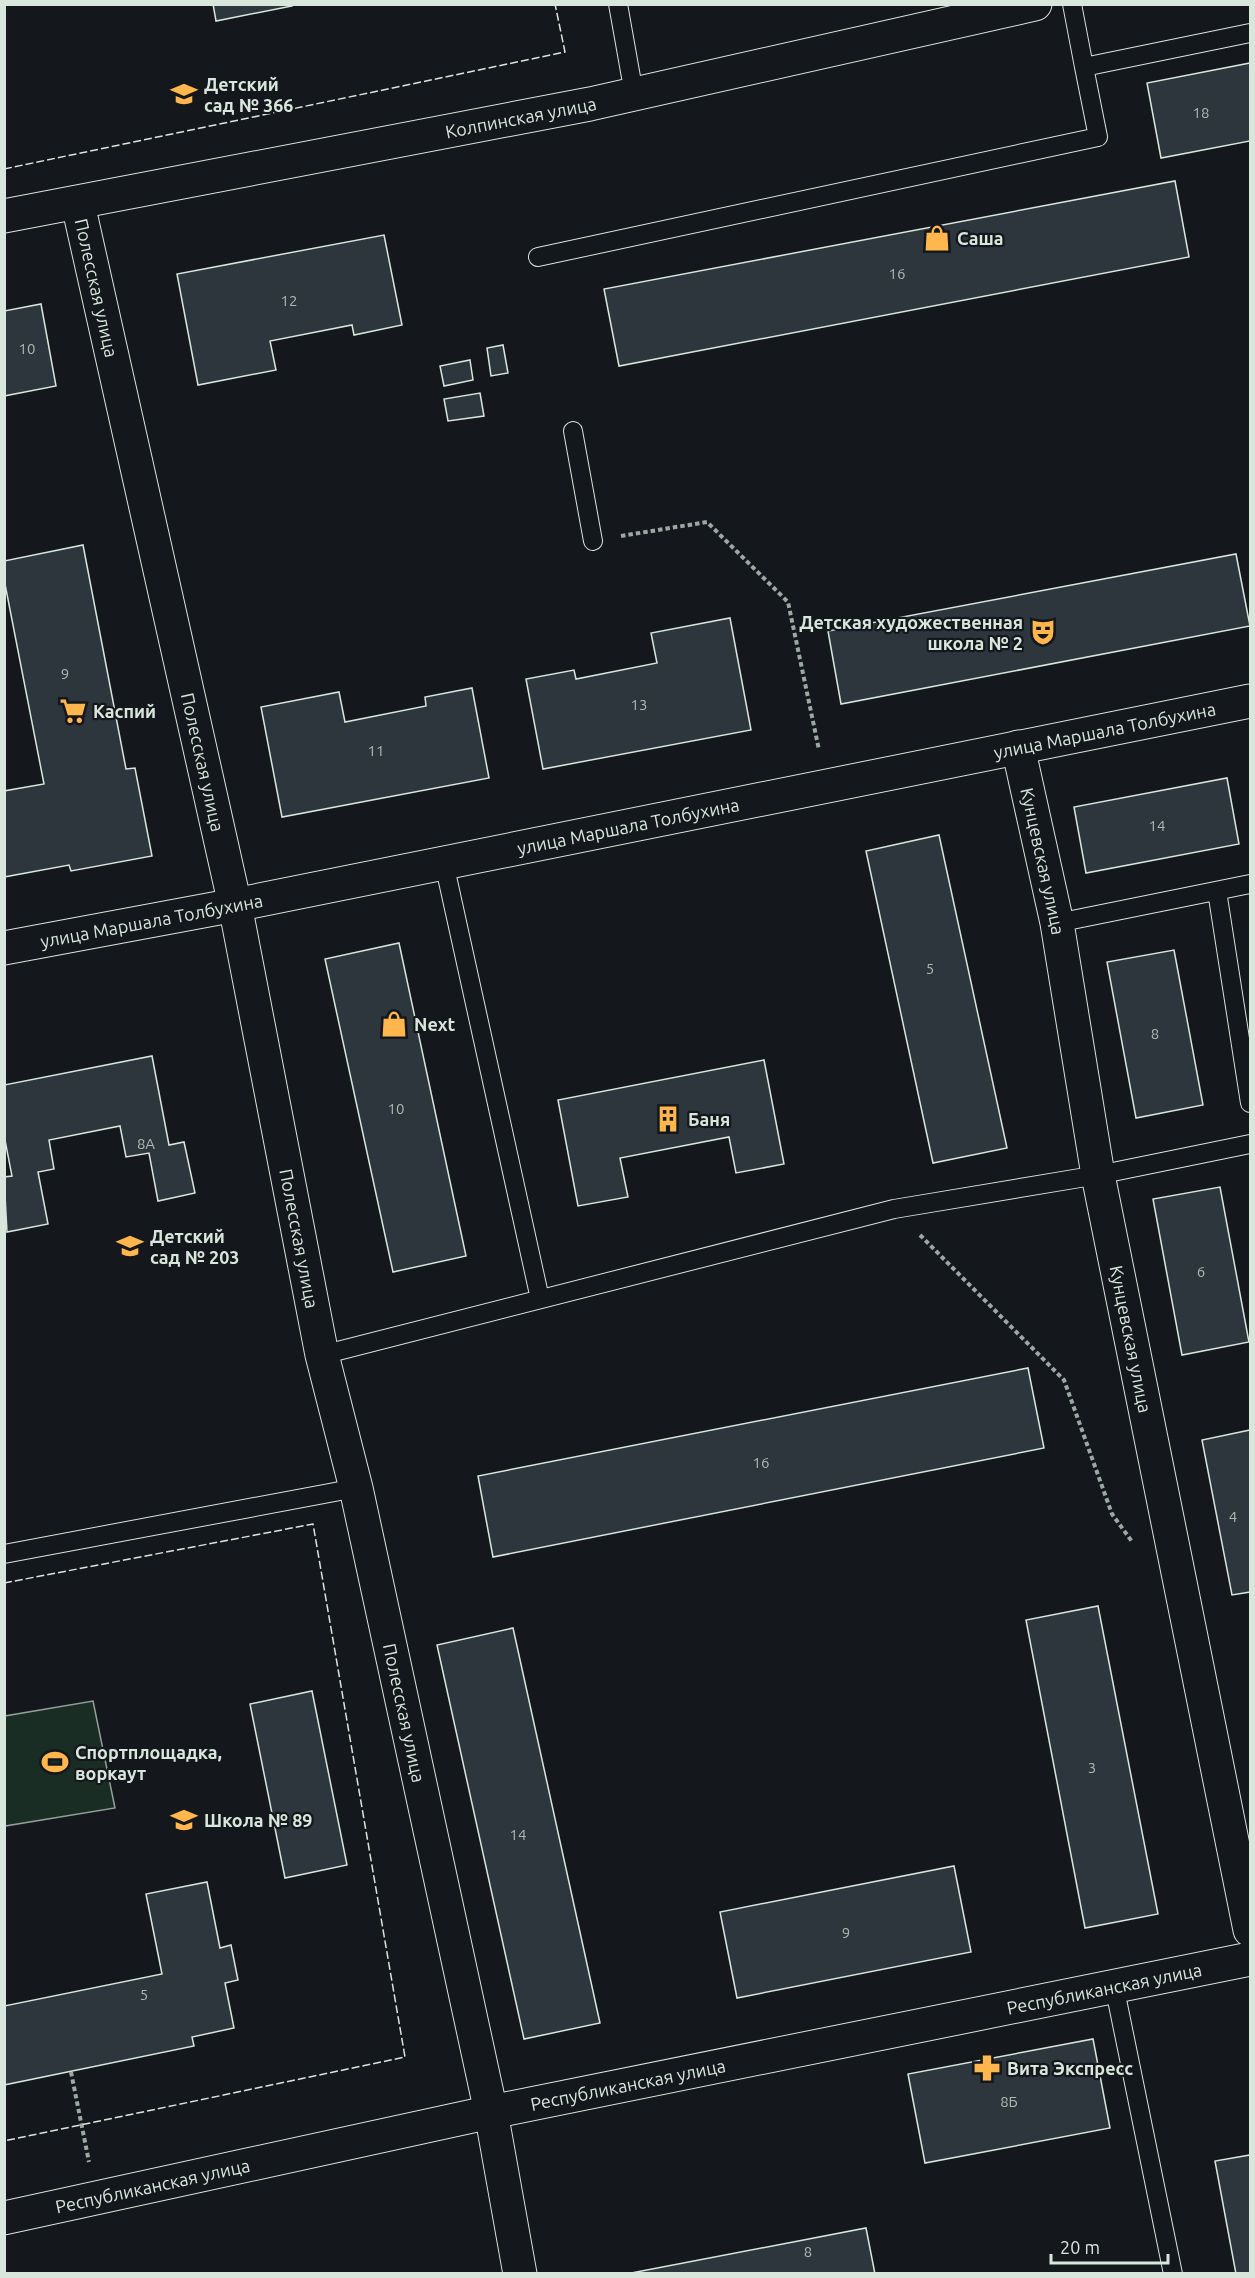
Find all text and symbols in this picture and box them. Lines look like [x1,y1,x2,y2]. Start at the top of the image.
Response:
place label: Детский сад № 366 [204,74,293,115]
school or university icon: Детский сад № 366 [169,79,199,109]
street label: Колпинская улица [443,93,598,141]
house number: 18 [1193,104,1209,121]
street label: Полесская улица [72,217,122,359]
shop icon: Саша [922,223,952,253]
place label: Саша [957,228,1003,248]
house number: 16 [889,265,905,282]
house number: 12 [281,292,297,309]
house number: 10 [19,340,35,357]
place label: Детская художественная школа № 2 [799,612,1023,653]
theatre icon: Детская художественная школа № 2 [1028,617,1058,647]
house number: 9 [61,665,69,682]
street label: Полесская улица [178,691,228,834]
supermarket icon: Каспий [58,696,88,726]
house number: 13 [631,696,647,713]
street label: улица Маршала Толбухина [992,698,1217,762]
place label: Каспий [93,701,156,721]
house number: 11 [368,742,384,759]
street label: Кунцевская улица [1017,786,1069,936]
street label: улица Маршала Толбухина [515,794,741,858]
house number: 14 [1149,817,1165,834]
street label: улица Маршала Толбухина [39,890,264,951]
house number: 5 [926,960,934,977]
shop icon: Next [379,1009,409,1039]
place label: Next [414,1014,456,1034]
house number: 8 [1151,1025,1159,1042]
house number: 10 [388,1100,404,1117]
building icon: Баня [653,1104,683,1134]
place label: Баня [688,1109,730,1129]
house number: 8А [137,1135,155,1152]
street label: Полесская улица [276,1167,323,1310]
place label: Детский сад № 203 [150,1226,239,1267]
school or university icon: Детский сад № 203 [115,1231,145,1261]
house number: 6 [1197,1263,1205,1280]
street label: Кунцевская улица [1106,1264,1156,1415]
house number: 16 [753,1454,769,1471]
house number: 4 [1229,1508,1237,1525]
street label: Полесская улица [380,1641,429,1784]
place label: Спортплощадка, воркаут [75,1742,222,1783]
sports icon: Спортплощадка, воркаут [40,1747,70,1777]
house number: 3 [1088,1759,1096,1776]
school or university icon: Школа № 89 [169,1805,199,1835]
place label: Школа № 89 [204,1810,312,1830]
house number: 14 [510,1826,526,1843]
house number: 9 [842,1924,850,1941]
street label: Республиканская улица [1005,1959,1204,2018]
house number: 5 [140,1986,148,2003]
pharmacy icon: Вита Экспресс [972,2053,1002,2083]
street label: Республиканская улица [529,2055,727,2114]
place label: Вита Экспресс [1007,2058,1133,2078]
house number: 8Б [1000,2093,1018,2110]
street label: Республиканская улица [53,2155,252,2217]
scale bar [1051,2227,1168,2265]
text: 20 m [1060,2237,1100,2257]
house number: 8 [804,2243,812,2260]

